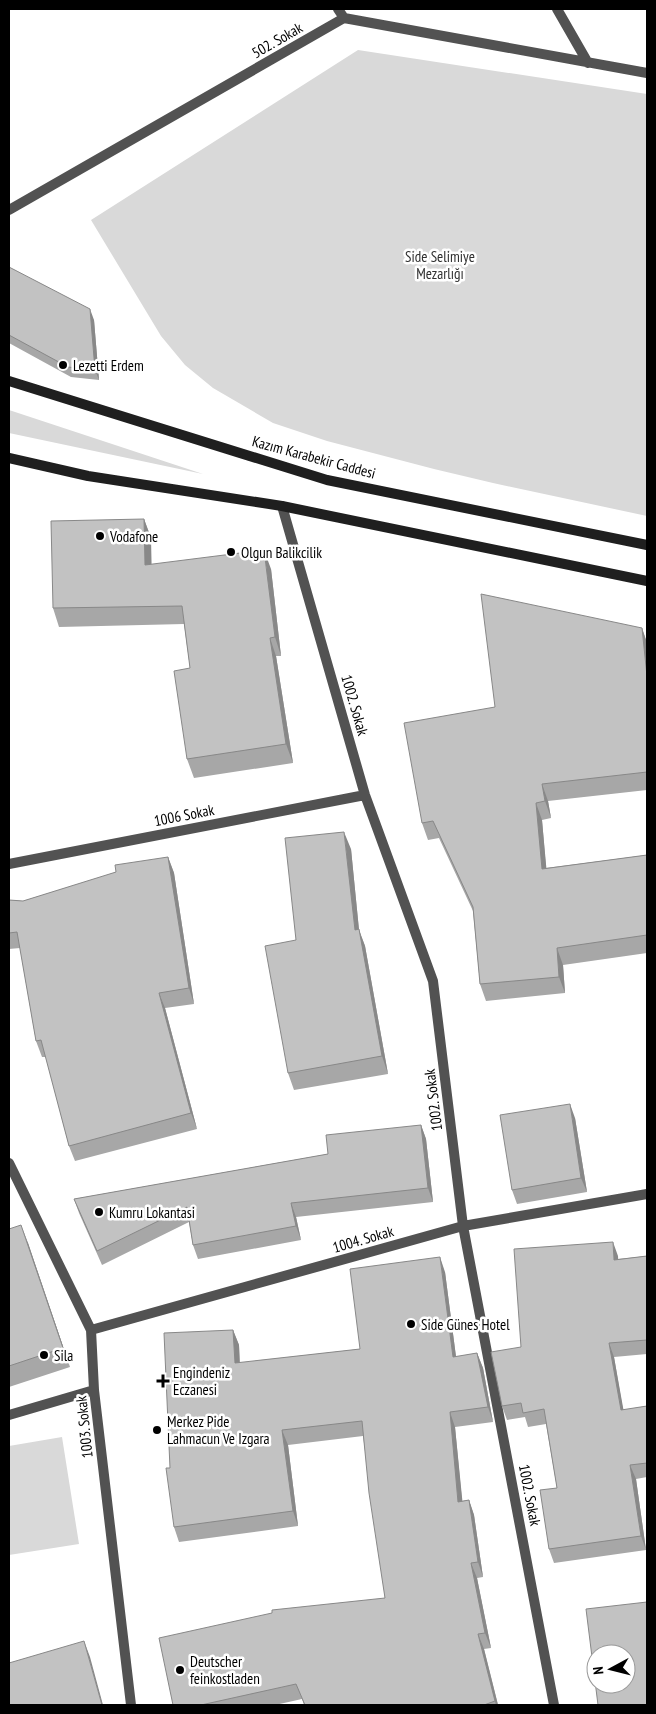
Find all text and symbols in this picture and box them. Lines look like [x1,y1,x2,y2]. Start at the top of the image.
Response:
street label: 502. Sokak [248,18,306,62]
park label: Side Selimiye Mezarlığı [405,247,475,283]
place label: Lezetti Erdem [73,356,144,375]
marker: Lezetti Erdem [57,359,69,371]
street label: Kazım Karabekir Caddesi [250,431,378,483]
place label: Vodafone [109,527,158,546]
marker: Vodafone [94,530,106,542]
place label: Olgun Balikcilik [241,543,322,562]
marker: Olgun Balikcilik [225,546,237,558]
street label: 1002. Sokak [337,672,373,738]
street label: 1006 Sokak [152,800,216,830]
street label: 1002. Sokak [420,1068,446,1132]
place label: Kumru Lokantasi [109,1203,195,1222]
marker: Kumru Lokantasi [93,1206,105,1218]
street label: 1004. Sokak [330,1221,396,1257]
place label: Side Günes Hotel [421,1315,510,1334]
marker: Side Günes Hotel [405,1318,417,1330]
place label: Sila [54,1346,73,1365]
marker: Sila [38,1349,50,1361]
place label: Engindeniz Eczanesi [173,1363,230,1399]
marker: Engindeniz Eczanesi [157,1375,169,1387]
street label: 1003. Sokak [71,1395,97,1459]
place label: Merkez Pide Lahmacun Ve Izgara [167,1412,270,1448]
marker: Merkez Pide Lahmacun Ve Izgara [151,1424,163,1436]
street label: 1002. Sokak [515,1463,545,1528]
north arrow [586,1644,636,1694]
place label: Deutscher feinkostladen [190,1652,260,1688]
marker: Deutscher feinkostladen [174,1664,186,1676]
text: N [589,1666,607,1675]

